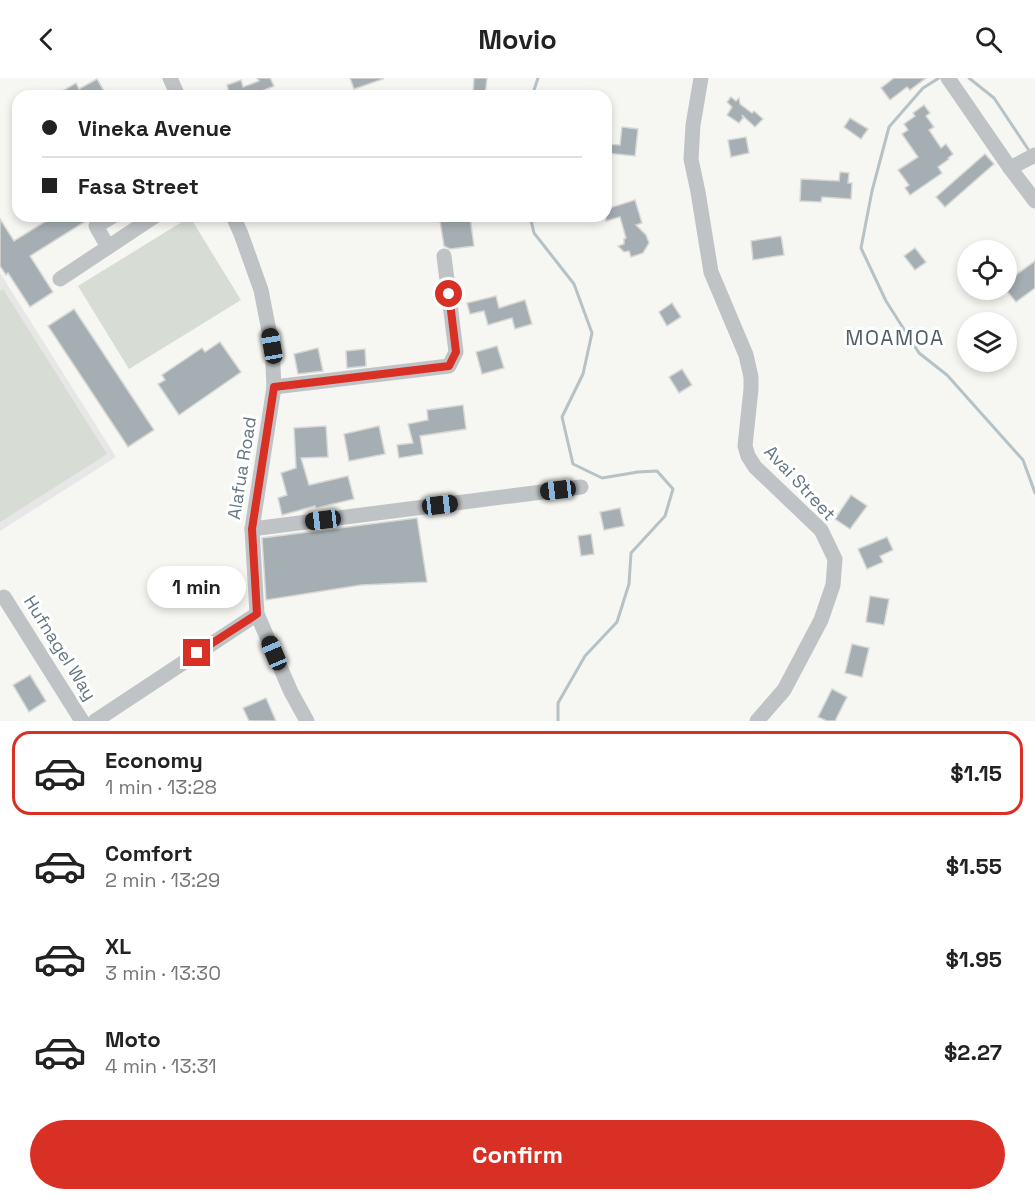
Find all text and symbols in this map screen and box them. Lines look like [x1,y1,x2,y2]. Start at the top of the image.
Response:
text: Movio [478,22,557,57]
icon: back [30,23,63,56]
icon: search [972,23,1005,56]
text: Vineka Avenue [78,114,232,142]
text: Fasa Street [78,172,199,200]
map controls [957,240,1017,372]
button: locate [957,240,1017,300]
route start [435,280,462,307]
button: layers [957,312,1017,372]
district label: MOAMOA [845,324,945,351]
car [260,327,284,365]
street label: Alafua Road [222,415,261,521]
street label: Avai Street [760,440,841,525]
car [539,479,577,501]
car [421,494,459,516]
car [304,509,342,531]
callout: 1 min [148,566,246,608]
text: 1 min [172,574,221,600]
street label: Hufnagel Way [19,591,102,705]
car [259,633,289,673]
route end [183,639,210,666]
icon: car [33,746,87,800]
text: Economy [105,746,203,774]
text: $1.15 [950,759,1002,787]
text: 1 min · 13:28 [105,774,217,800]
icon: car [33,839,87,893]
text: Comfort [105,839,193,867]
text: $1.55 [946,852,1002,880]
text: 2 min · 13:29 [105,867,220,893]
icon: car [33,932,87,986]
text: XL [105,932,131,960]
text: $1.95 [945,945,1002,973]
text: 3 min · 13:30 [105,960,221,986]
icon: car [33,1025,87,1079]
text: Moto [105,1025,161,1053]
text: $2.27 [944,1038,1002,1066]
text: 4 min · 13:31 [105,1053,217,1079]
button: Confirm [30,1120,1005,1189]

